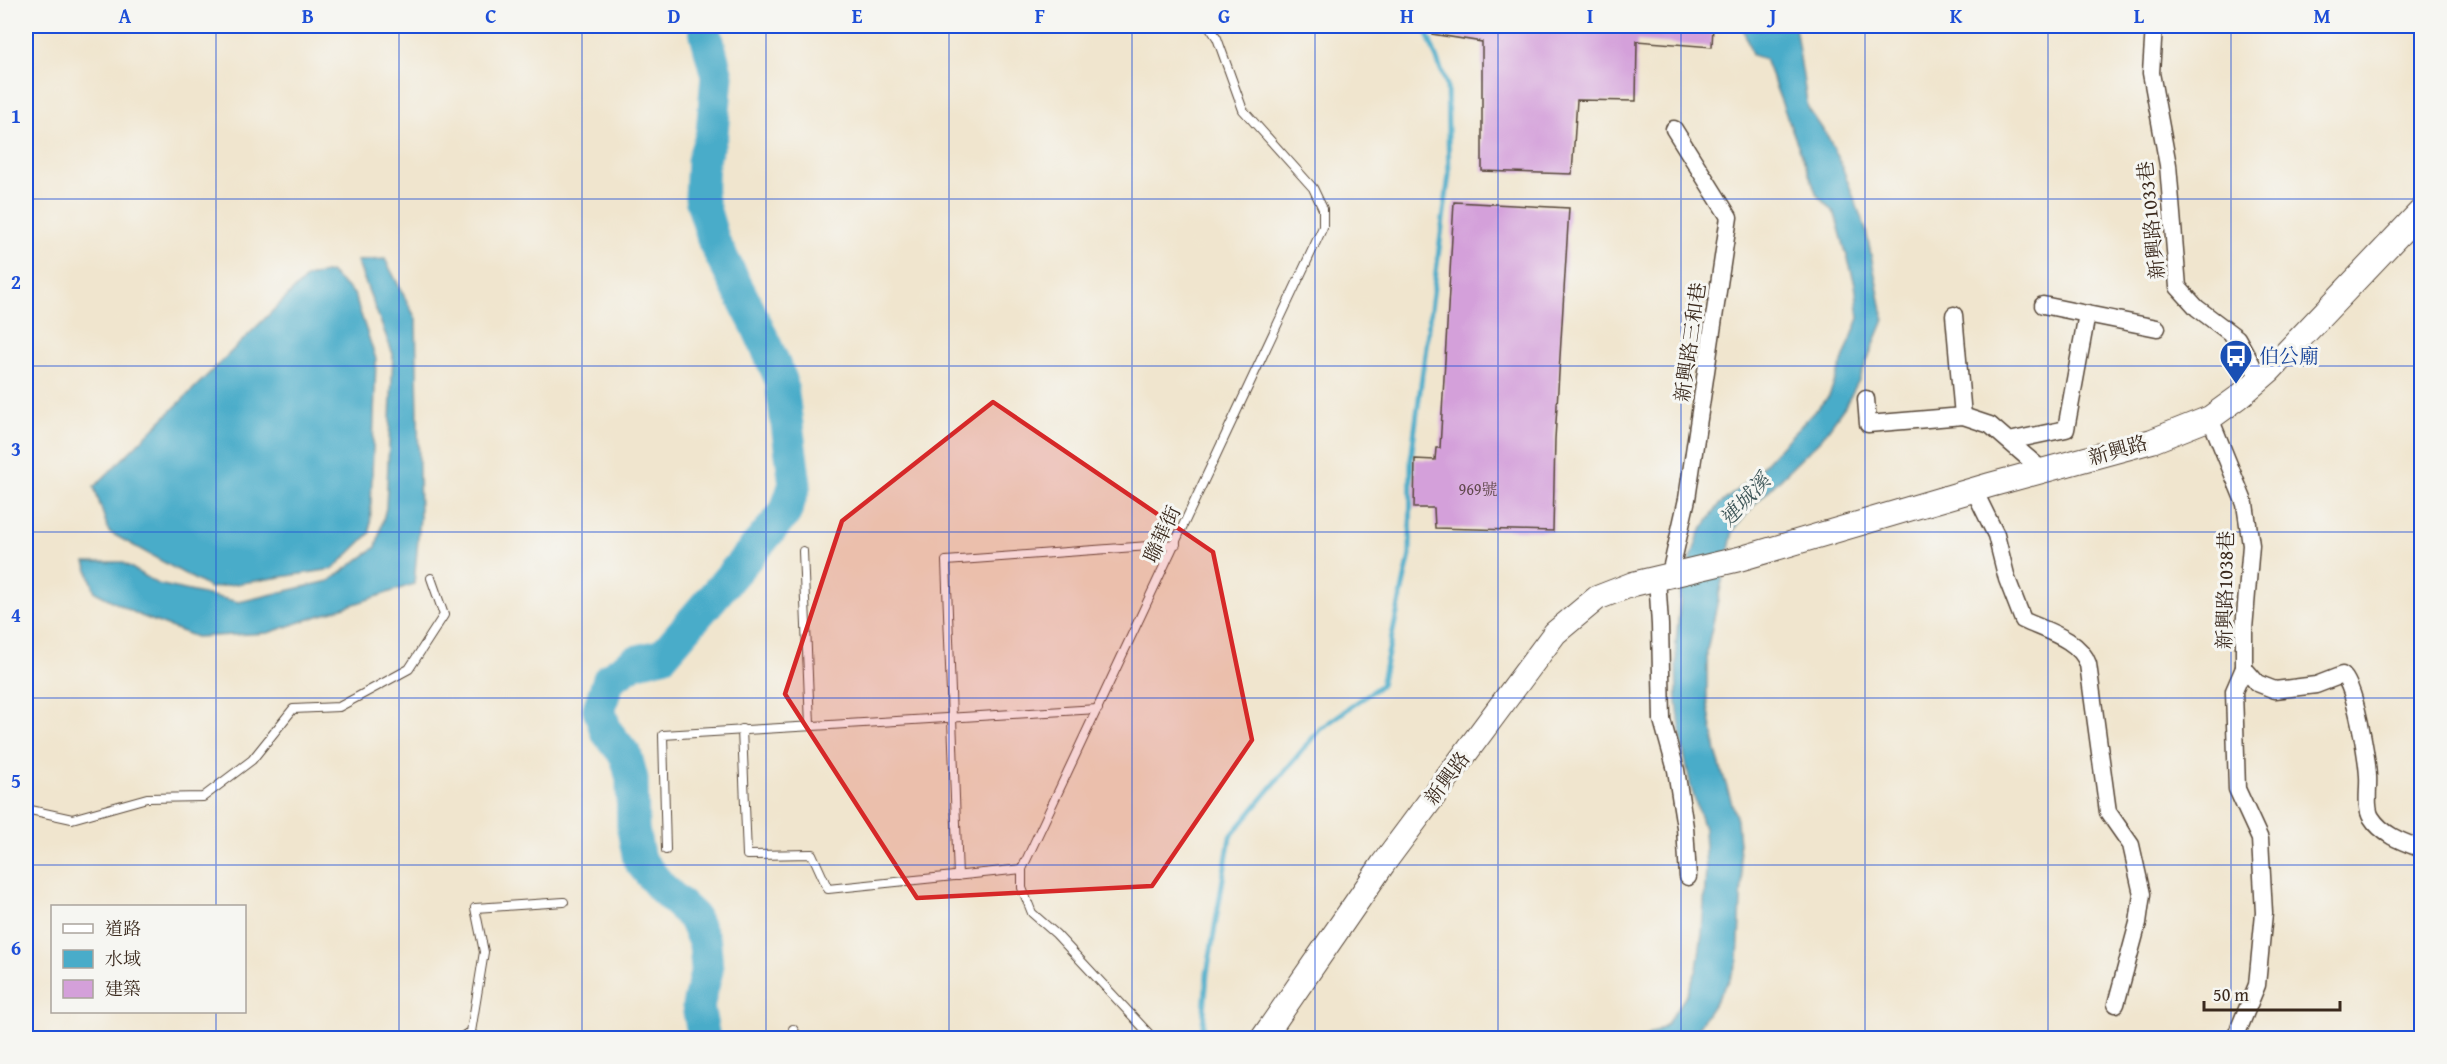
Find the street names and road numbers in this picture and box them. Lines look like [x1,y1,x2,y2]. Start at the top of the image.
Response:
street label: 新興路1033巷 [2130,160,2171,281]
street label: 新興路三和巷 [1667,280,1712,403]
street label: 新興路 [2085,427,2151,472]
street label: 聯華街 [1136,500,1187,567]
street label: 新興路1038巷 [2209,530,2240,649]
street label: 新興路 [1417,745,1476,810]

